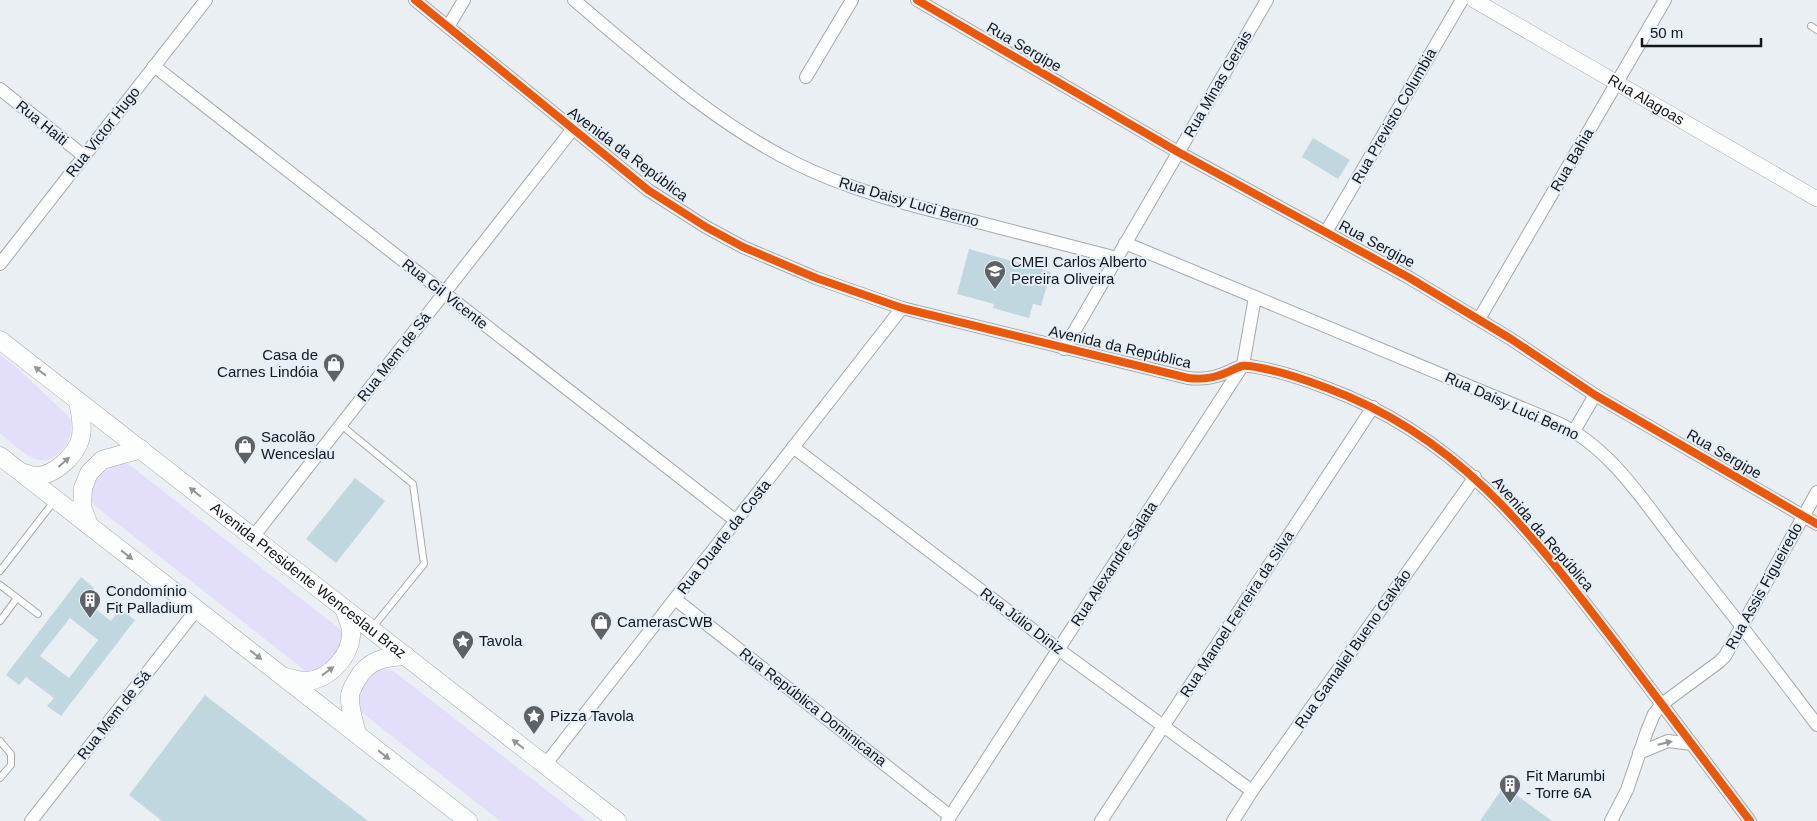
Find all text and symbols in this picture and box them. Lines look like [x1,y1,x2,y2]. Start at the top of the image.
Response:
scale bar [1642,15,1761,47]
street label: Rua Sergipe [984,18,1065,75]
text: 50 m [1650,24,1683,41]
street label: Rua Minas Gerais [1180,28,1255,140]
street label: Rua Previsto Columbia [1348,45,1440,186]
street label: Rua Alagoas [1605,71,1687,128]
street label: Rua Victor Hugo [62,83,143,180]
street label: Rua Haiti [13,97,72,149]
street label: Avenida da República [565,103,692,205]
street label: Rua Bahia [1547,125,1597,194]
street label: Rua Daisy Luci Berno [837,173,981,230]
street label: Rua Sergipe [1336,216,1418,271]
place label: CMEI Carlos Alberto Pereira Oliveira [1011,253,1147,287]
street label: Rua Gil Vicente [399,255,491,332]
school or university icon: CMEI Carlos Alberto Pereira Oliveira [983,259,1007,290]
street label: Rua Mem de Sá [354,308,434,405]
street label: Avenida da República [1047,322,1194,371]
place label: Casa de Carnes Lindóia [217,346,319,380]
shop icon: Casa de Carnes Lindóia [322,352,346,383]
one-way arrow [34,365,47,376]
street label: Rua Daisy Luci Berno [1442,368,1582,443]
street label: Rua Sergipe [1684,425,1765,482]
place label: Sacolão Wenceslau [261,428,335,462]
shop icon: Sacolão Wenceslau [233,434,257,465]
one-way arrow [58,456,70,468]
street label: Avenida da República [1489,473,1598,595]
street label: Rua Duarte da Costa [674,475,774,597]
one-way arrow [189,486,202,497]
street label: Rua Alexandre Salata [1067,498,1161,629]
street label: Avenida Presidente Wenceslau Braz [208,499,410,661]
street label: Rua Assis Figueiredo [1722,520,1805,652]
street label: Rua Manoel Ferreira da Silva [1176,527,1297,700]
one-way arrow [121,550,134,561]
street label: Rua Gamaliel Bueno Galvão [1291,566,1414,731]
place label: Condomínio Fit Palladium [106,582,193,616]
street label: Rua Júlio Diniz [977,584,1067,657]
building icon: Condomínio Fit Palladium [78,588,102,619]
shop icon: CamerasCWB [589,610,613,641]
place label: CamerasCWB [617,613,713,630]
place icon: Tavola [451,629,475,660]
place label: Tavola [479,632,523,649]
street label: Rua República Dominicana [736,644,891,770]
one-way arrow [249,650,262,661]
street label: Rua Mem de Sá [74,666,154,763]
one-way arrow [321,666,335,676]
place icon: Pizza Tavola [522,704,546,735]
place label: Pizza Tavola [550,707,635,724]
one-way arrow [512,738,525,749]
one-way arrow [1657,739,1672,747]
one-way arrow [377,750,391,760]
place label: Fit Marumbi - Torre 6A [1526,767,1605,801]
building icon: Fit Marumbi - Torre 6A [1498,773,1522,804]

